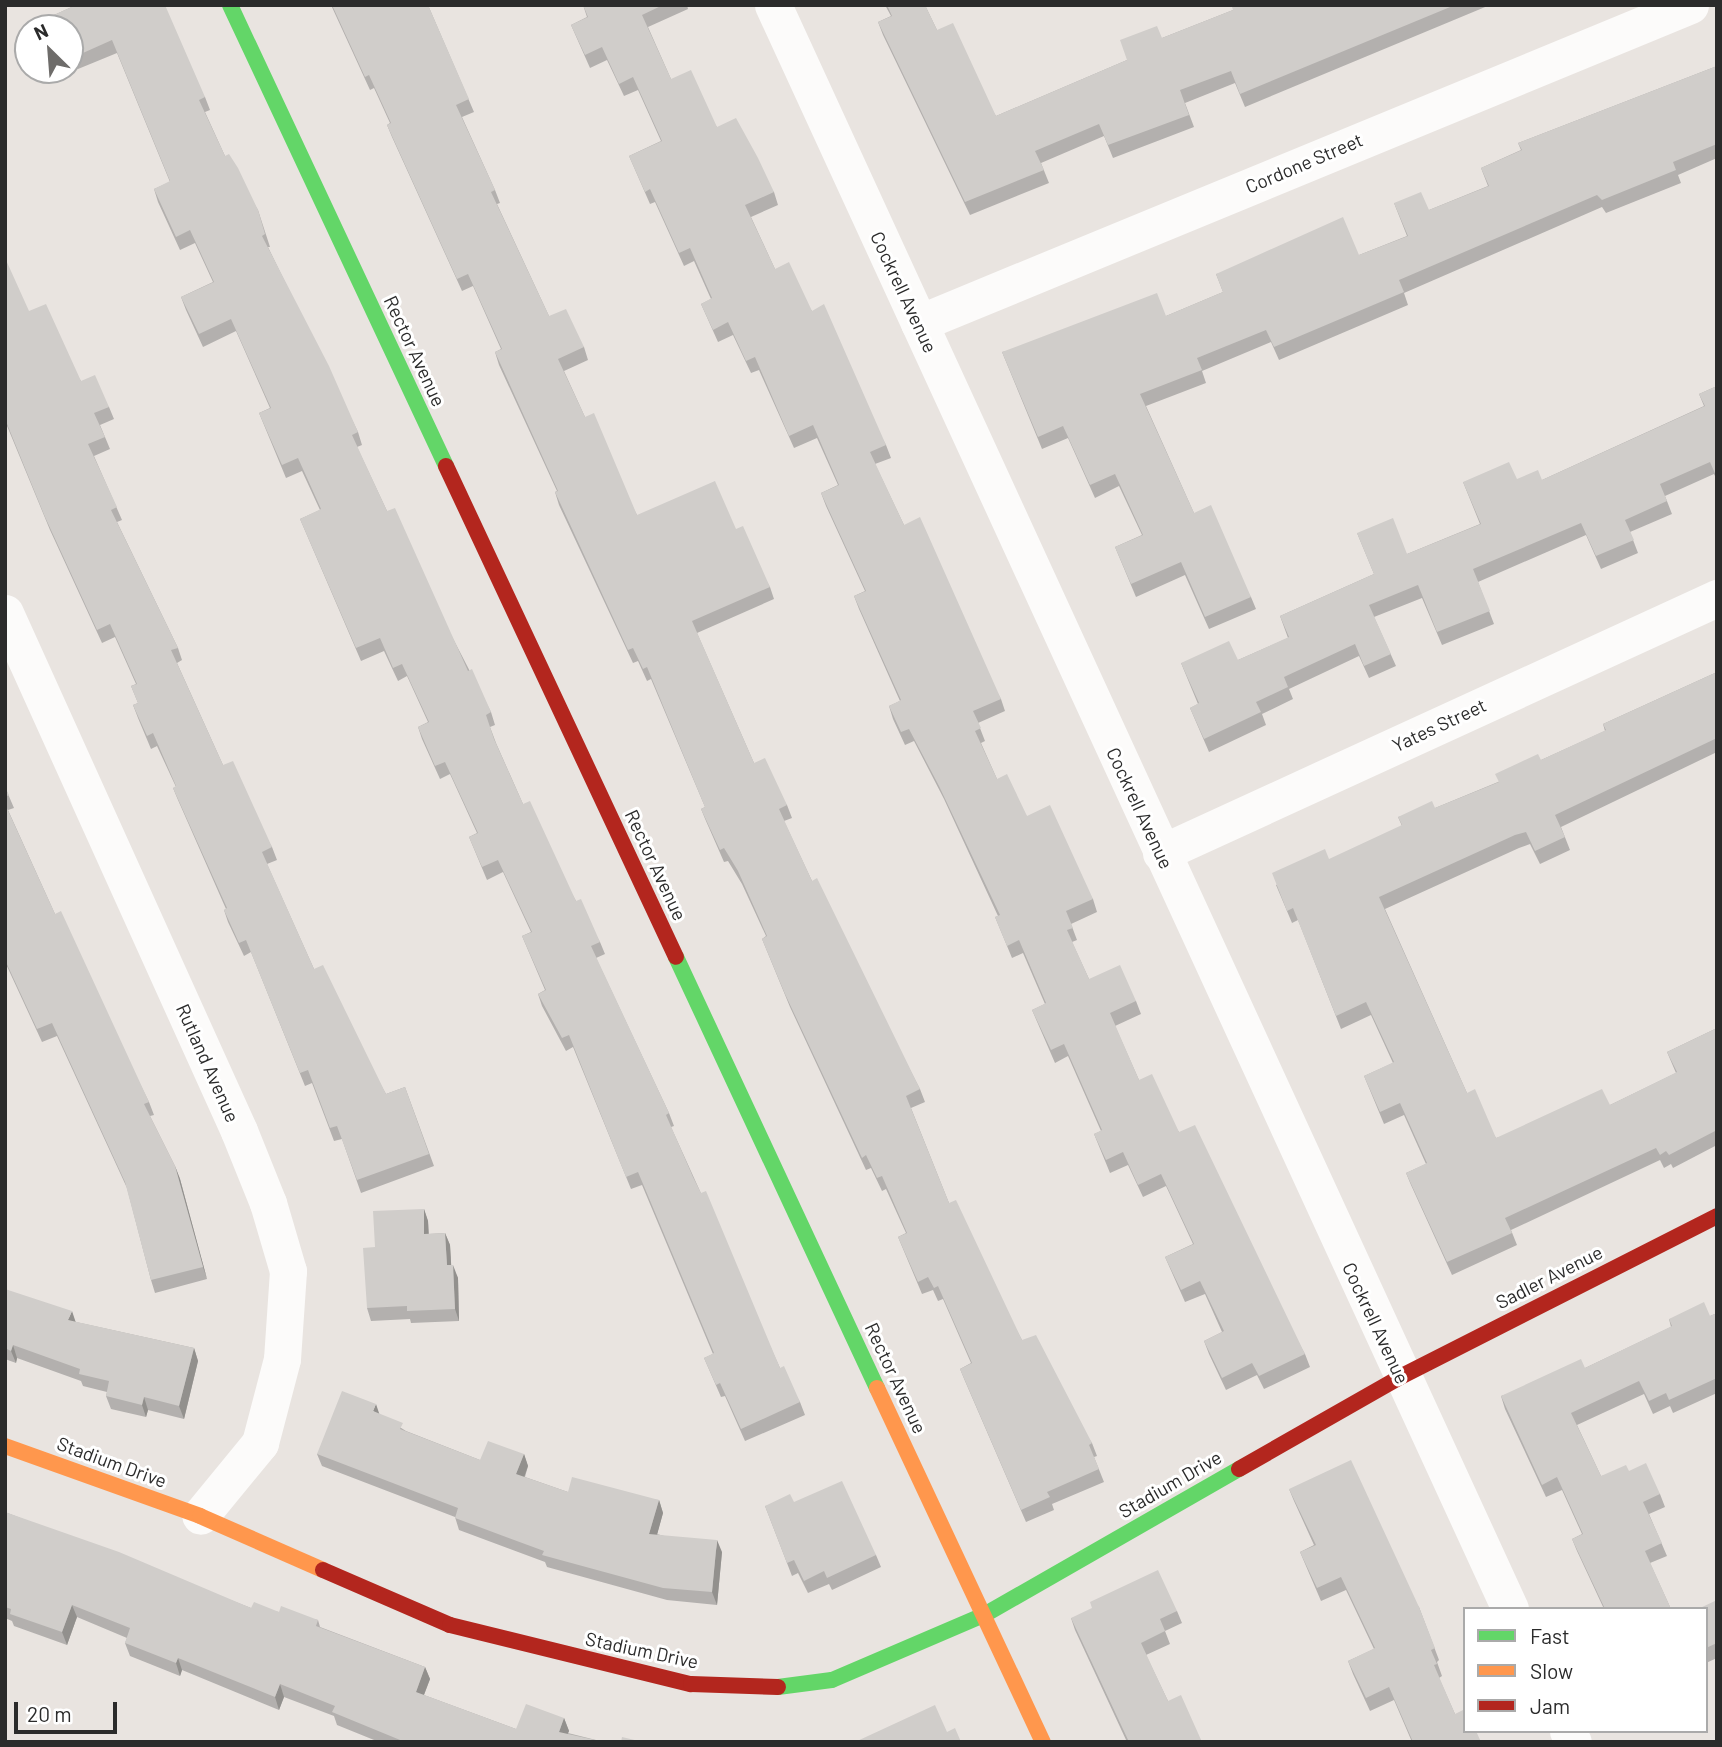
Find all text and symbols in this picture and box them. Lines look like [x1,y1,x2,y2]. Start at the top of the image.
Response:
north arrow [14,14,84,84]
text: N [30,18,51,44]
street label: Cordone Street [1242,128,1366,198]
street label: Cockrell Avenue [866,228,942,356]
street label: Rector Avenue [379,292,451,410]
street label: Yates Street [1388,693,1490,757]
street label: Cockrell Avenue [1102,744,1178,872]
street label: Rector Avenue [620,806,692,924]
street label: Rutland Avenue [172,1000,244,1126]
street label: Sadler Avenue [1492,1240,1606,1314]
street label: Cockrell Avenue [1338,1259,1414,1387]
street label: Rector Avenue [860,1319,932,1437]
street label: Stadium Drive [54,1432,170,1492]
street label: Stadium Drive [1115,1445,1225,1523]
legend [1463,1607,1708,1733]
text: Fast [1530,1623,1570,1648]
street label: Stadium Drive [583,1627,701,1673]
text: Slow [1530,1658,1573,1683]
scale bar [18,1688,121,1732]
text: Jam [1530,1693,1570,1718]
text: 20 m [27,1701,72,1726]

